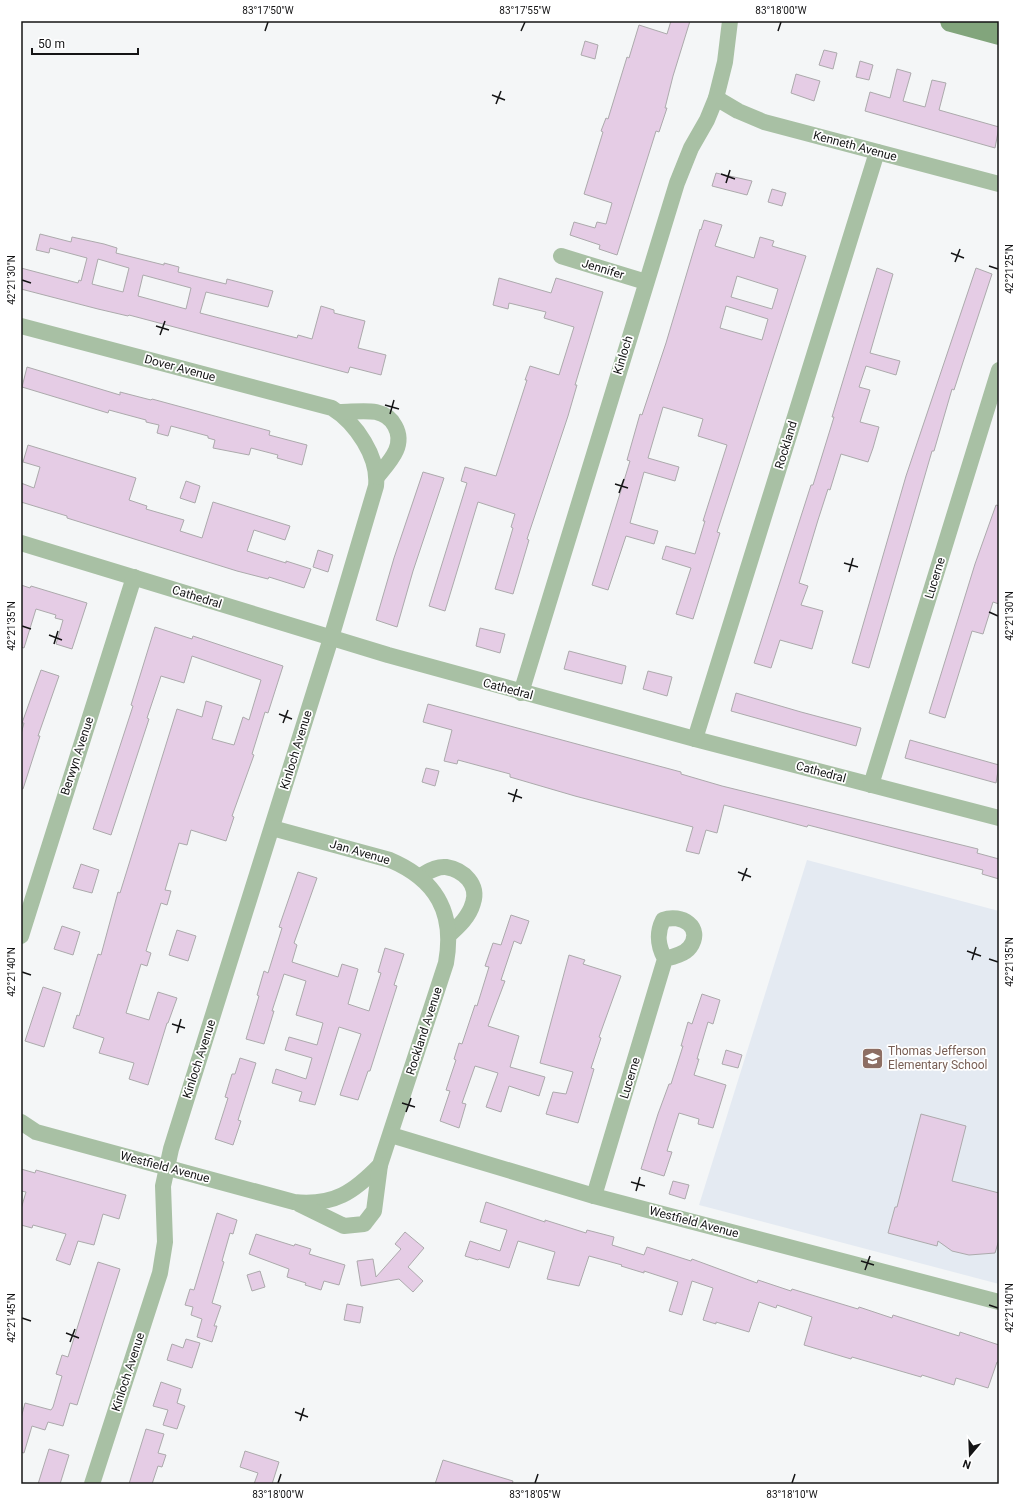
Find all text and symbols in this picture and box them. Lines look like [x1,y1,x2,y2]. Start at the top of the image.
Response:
text: 83°17'50"W [242,5,294,16]
text: 83°17'55"W [499,5,551,16]
text: 83°18'00"W [755,5,807,16]
scale bar [32,30,138,56]
text: 50 m [38,37,65,51]
street label: Kenneth Avenue [812,128,898,164]
text: 42°21'25"N [1004,244,1015,294]
text: 42°21'30"N [6,255,17,305]
street label: Jennifer [580,256,626,282]
street label: Kinloch [610,334,636,376]
street label: Dover Avenue [143,352,217,384]
street label: Rockland [772,419,800,471]
street label: Lucerne [922,556,948,600]
street label: Cathedral [170,583,224,611]
text: 42°21'30"N [1004,591,1015,641]
text: 42°21'35"N [6,601,17,651]
street label: Cathedral [481,676,535,702]
street label: Kinloch Avenue [277,709,315,791]
street label: Berwyn Avenue [58,715,96,797]
street label: Cathedral [794,759,848,785]
street label: Jan Avenue [328,837,392,867]
text: 42°21'35"N [1004,937,1015,987]
text: 42°21'40"N [6,947,17,997]
street label: Rockland Avenue [403,985,445,1077]
street label: Kinloch Avenue [180,1018,218,1100]
place label: Thomas Jefferson Elementary School [888,1044,988,1072]
school or university icon: Thomas Jefferson Elementary School [859,1045,885,1071]
street label: Lucerne [617,1056,643,1100]
street label: Westfield Avenue [119,1148,211,1186]
street label: Westfield Avenue [648,1203,740,1241]
text: 42°21'40"N [1004,1283,1015,1333]
text: 42°21'45"N [6,1293,17,1343]
street label: Kinloch Avenue [109,1331,147,1413]
north arrow [950,1435,990,1475]
text: N [961,1456,973,1471]
text: 83°18'00"W [252,1489,304,1500]
text: 83°18'05"W [509,1489,561,1500]
text: 83°18'10"W [766,1489,818,1500]

